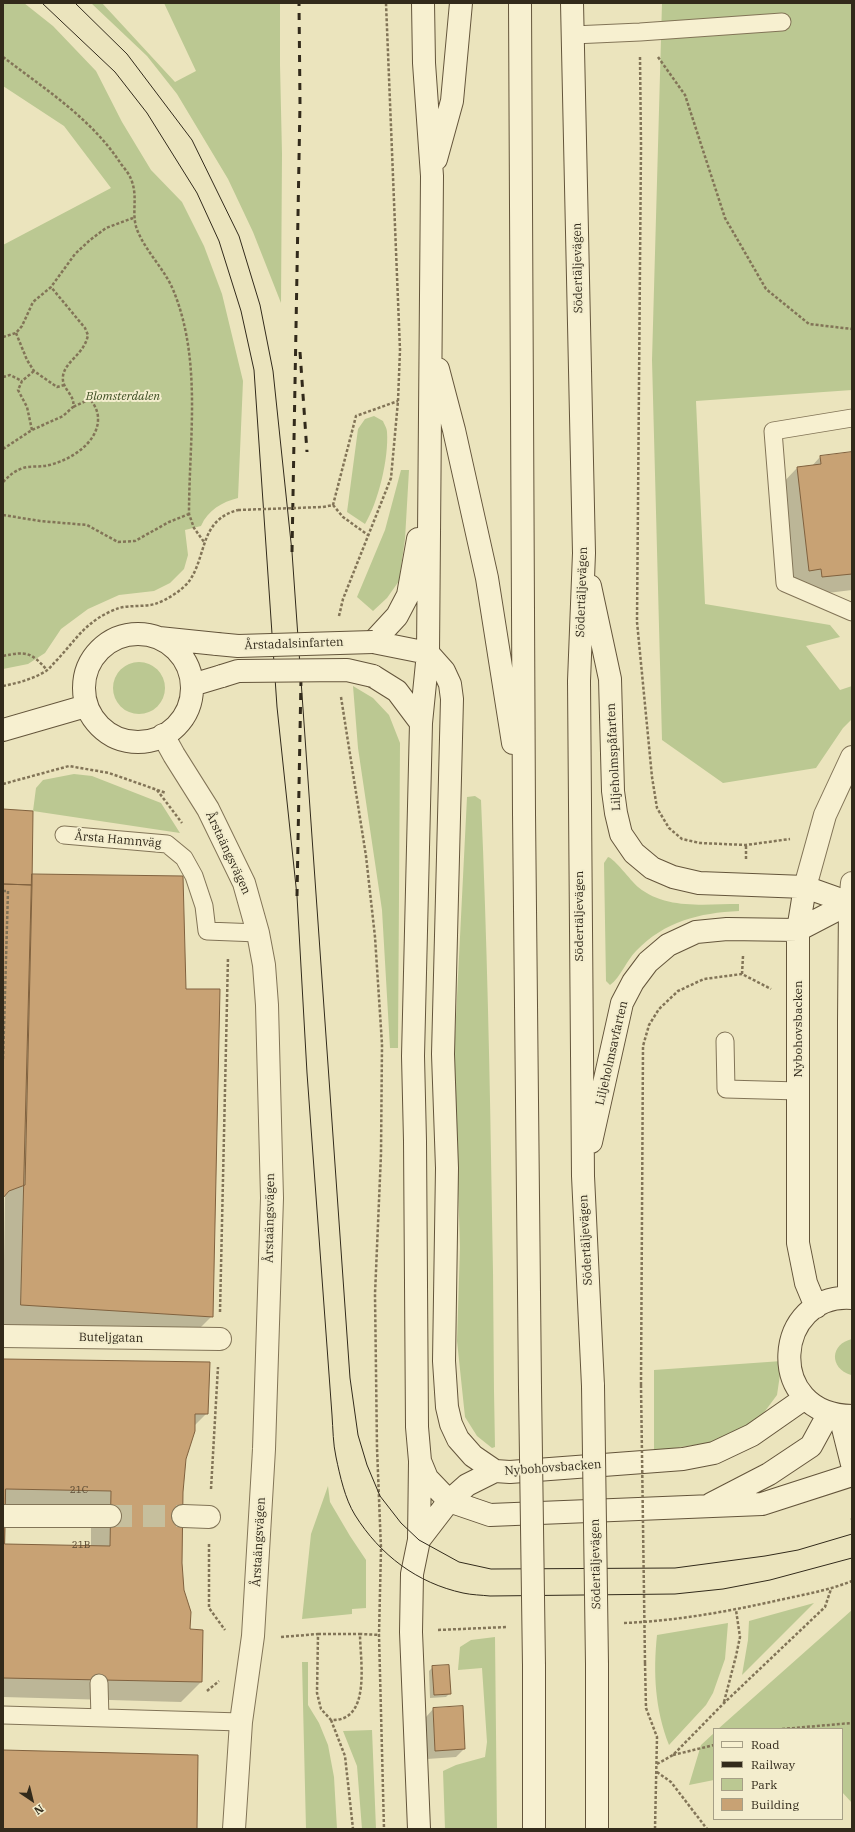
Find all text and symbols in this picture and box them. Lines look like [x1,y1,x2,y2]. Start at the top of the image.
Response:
street label: Södertäljevägen [570,222,586,314]
park label: Blomsterdalen [86,390,160,404]
street label: Södertäljevägen [573,546,591,638]
street label: Årstadalsinfarten [244,635,344,653]
street label: Liljeholmspåfarten [604,703,624,811]
street label: Årstaängsvägen [202,809,254,897]
street label: Årsta Hamnväg [74,829,162,851]
street label: Södertäljevägen [573,871,587,961]
street label: Nybohovsbacken [792,980,806,1078]
street label: Liljeholmsavfarten [593,999,631,1107]
street label: Årstaängsvägen [262,1173,278,1263]
street label: Södertäljevägen [576,1194,596,1286]
street label: Buteljgatan [79,1330,143,1346]
street label: Nybohovsbacken [504,1457,602,1479]
house number: 21C [70,1484,88,1496]
street label: Årstaängsvägen [249,1497,269,1587]
street label: Södertäljevägen [588,1518,604,1610]
house number: 21B [72,1539,90,1551]
legend [713,1728,843,1820]
text: Road [751,1737,780,1752]
text: Railway [751,1757,795,1772]
text: Park [751,1777,777,1792]
north arrow [12,1780,52,1820]
text: Building [751,1797,799,1812]
text: N [31,1802,46,1818]

